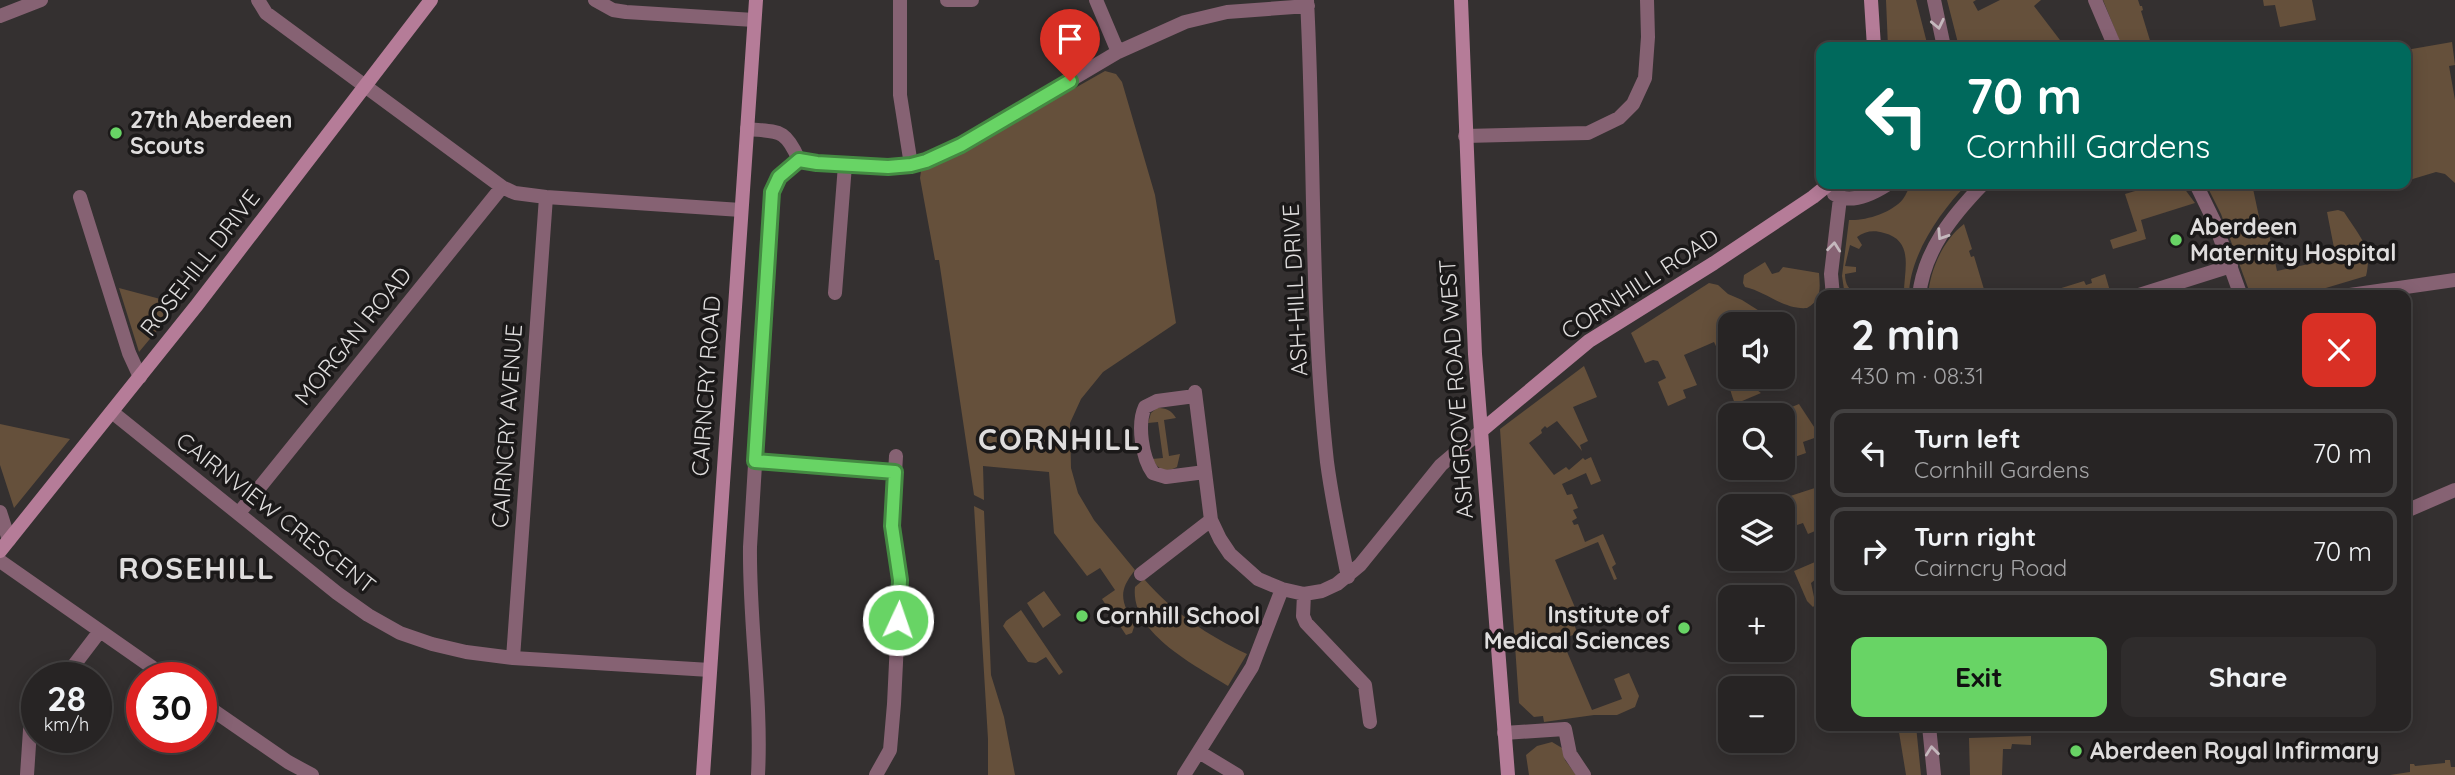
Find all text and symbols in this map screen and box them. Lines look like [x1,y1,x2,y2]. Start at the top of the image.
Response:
pin [1040,9,1100,81]
one-way arrow [1930,18,1945,30]
icon: arrive [1051,20,1089,58]
text: 70 m [1966,65,2082,126]
icon: left [1851,70,1942,161]
place label: 27th Aberdeen Scouts [130,105,293,160]
marker: 27th Aberdeen Scouts [108,125,124,141]
text: Cornhill Gardens [1966,126,2210,166]
street label: ROSEHILL DRIVE [133,184,266,342]
street label: ASH-HILL DRIVE [1276,203,1313,377]
place label: Aberdeen Maternity Hospital [2190,212,2397,267]
street label: CORNHILL ROAD [1556,222,1724,345]
one-way arrow [1937,227,1950,240]
marker: Aberdeen Maternity Hospital [2168,232,2184,248]
one-way arrow [1826,241,1841,252]
street label: ASHGROVE ROAD WEST [1432,258,1479,520]
street label: MORGAN ROAD [288,261,417,411]
street label: CAIRNCRY ROAD [685,295,726,477]
text: 2 min [1851,308,1960,361]
map controls [1718,312,1795,753]
button: sound [1718,312,1795,389]
button: close [2302,313,2376,387]
street label: CAIRNCRY AVENUE [485,323,528,529]
text: 430 m · 08:31 [1851,361,1984,390]
button: search [1718,403,1795,480]
district label: CORNHILL [978,420,1142,458]
text: Turn left [1914,422,2021,455]
street label: CAIRNVIEW CRESCENT [171,426,382,600]
icon: left [1855,434,1893,472]
text: 70 m [2312,437,2372,470]
text: Cornhill Gardens [1914,455,2090,484]
button: layers [1718,494,1795,571]
text: Turn right [1914,520,2036,553]
icon: right [1855,532,1893,570]
text: 70 m [2312,535,2372,568]
district label: ROSEHILL [118,549,276,587]
text: Cairncry Road [1914,553,2067,582]
position arrow [861,583,935,657]
button: + [1718,585,1795,662]
place label: Institute of Medical Sciences [1484,600,1670,655]
place label: Cornhill School [1096,601,1260,630]
marker: Cornhill School [1074,608,1090,624]
marker: Institute of Medical Sciences [1676,620,1692,636]
button: Exit [1851,637,2107,717]
button: Share [2121,637,2376,717]
speed limit sign: 30 [126,662,217,753]
text: 28 [47,676,86,720]
button: − [1718,676,1795,753]
text: km/h [44,713,89,736]
place label: Aberdeen Royal Infirmary [2090,736,2379,765]
marker: Aberdeen Royal Infirmary [2068,743,2084,759]
one-way arrow [1925,745,1940,756]

